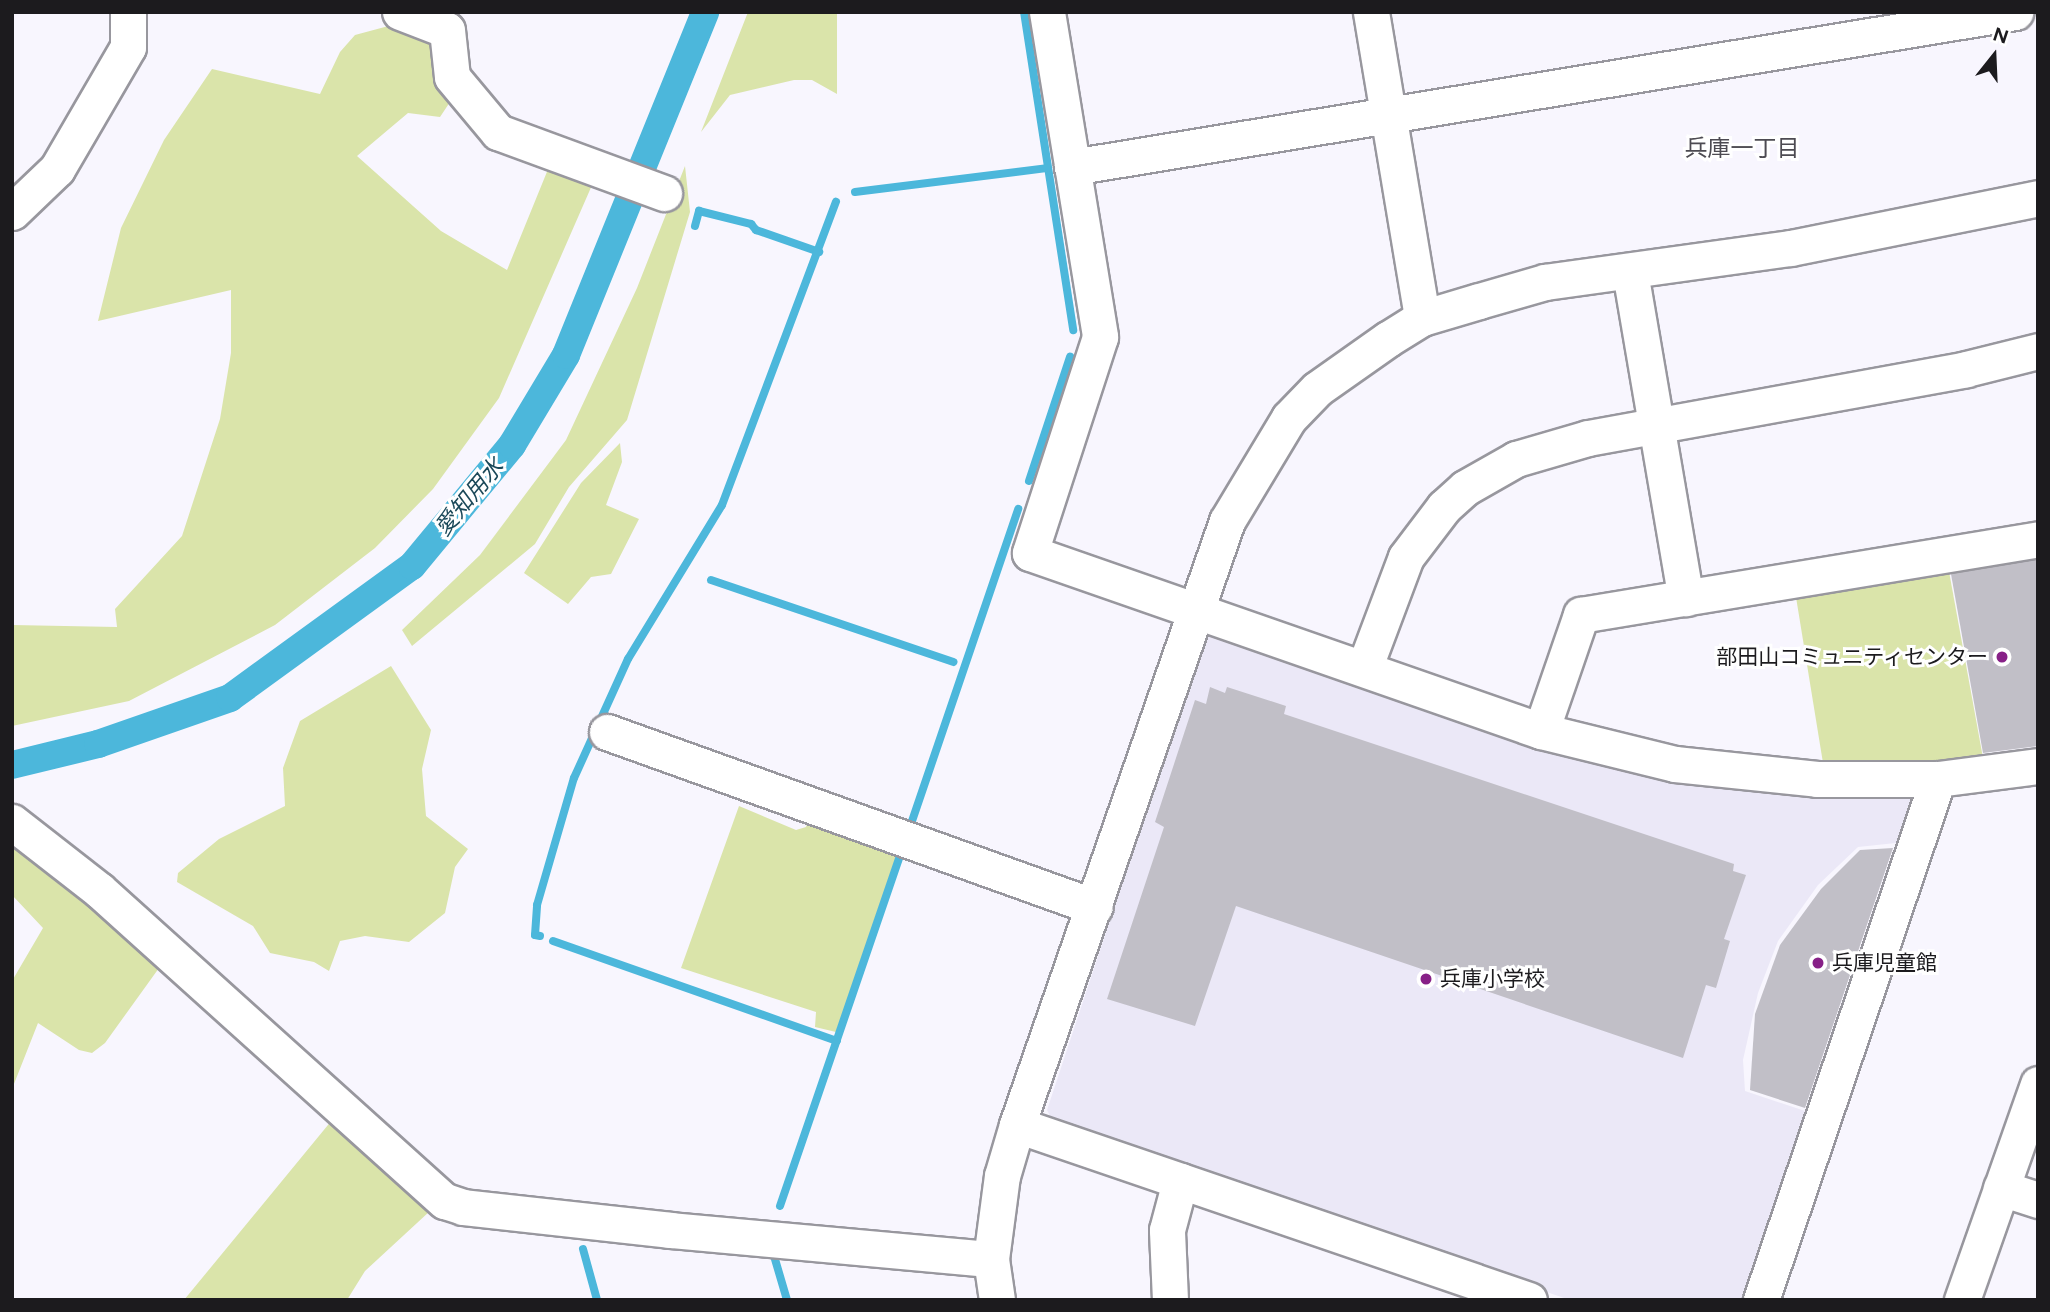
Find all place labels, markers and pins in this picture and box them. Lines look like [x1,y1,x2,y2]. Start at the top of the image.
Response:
place label: 部田山コミュニティセンター [1715,644,1988,670]
marker: 部田山コミュニティセンター [1994,649,2010,665]
place label: 兵庫児童館 [1832,950,1937,976]
marker: 兵庫児童館 [1810,955,1826,971]
place label: 兵庫小学校 [1440,966,1545,992]
marker: 兵庫小学校 [1418,971,1434,987]

